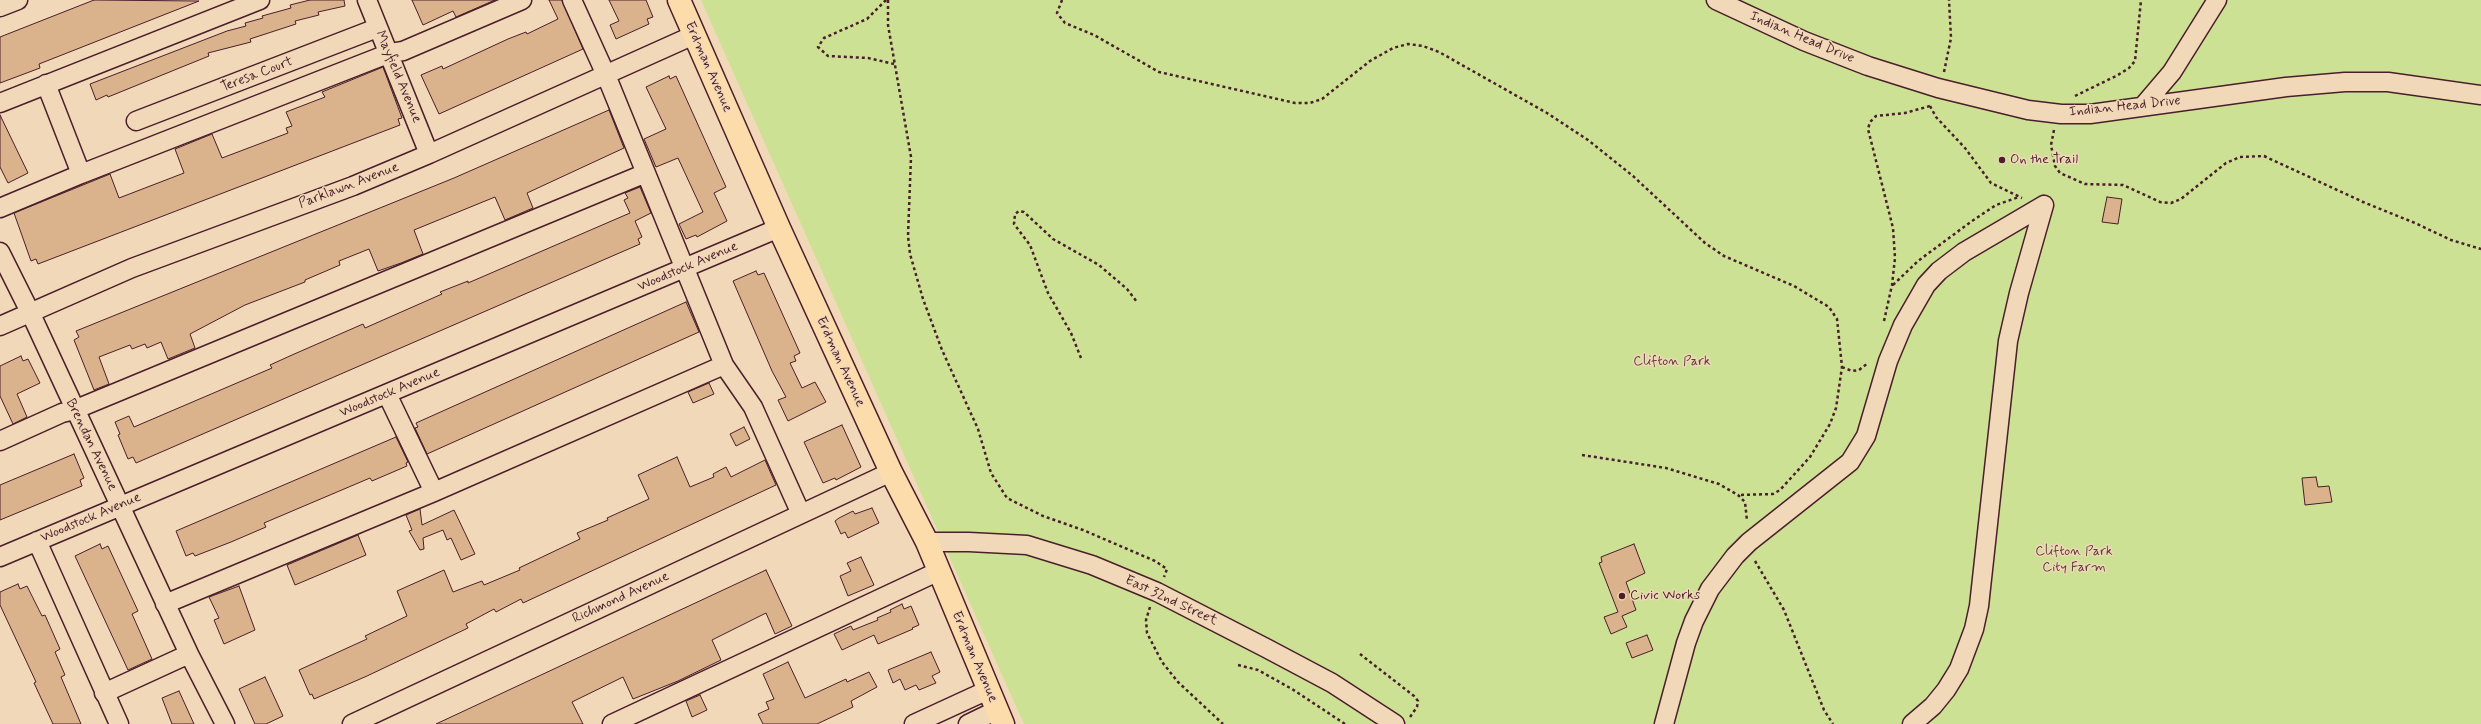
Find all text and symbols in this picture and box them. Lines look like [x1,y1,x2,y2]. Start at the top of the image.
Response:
street label: Indian Head Drive [1747,8,1857,68]
street label: Erdman Avenue [681,19,735,115]
street label: Mayfield Avenue [371,28,425,126]
street label: Teresa Court [219,54,295,96]
street label: Indian Head Drive [2068,93,2182,121]
place label: On the Trail [2010,152,2078,168]
marker: On the Trail [1997,155,2007,165]
street label: Parklawn Avenue [297,159,401,213]
street label: Woodstock Avenue [635,238,741,296]
street label: Erdman Avenue [812,314,868,410]
park label: Clifton Park [1633,354,1711,370]
street label: Woodstock Avenue [337,364,443,422]
street label: Brendan Avenue [61,396,121,494]
street label: Woodstock Avenue [38,489,144,547]
park label: Clifton Park City Farm [2035,544,2113,576]
street label: Richmond Avenue [570,568,672,628]
street label: East 32nd Street [1122,572,1220,630]
place label: Civic Works [1630,588,1700,604]
marker: Civic Works [1617,591,1627,601]
street label: Erdman Avenue [947,609,1001,705]

